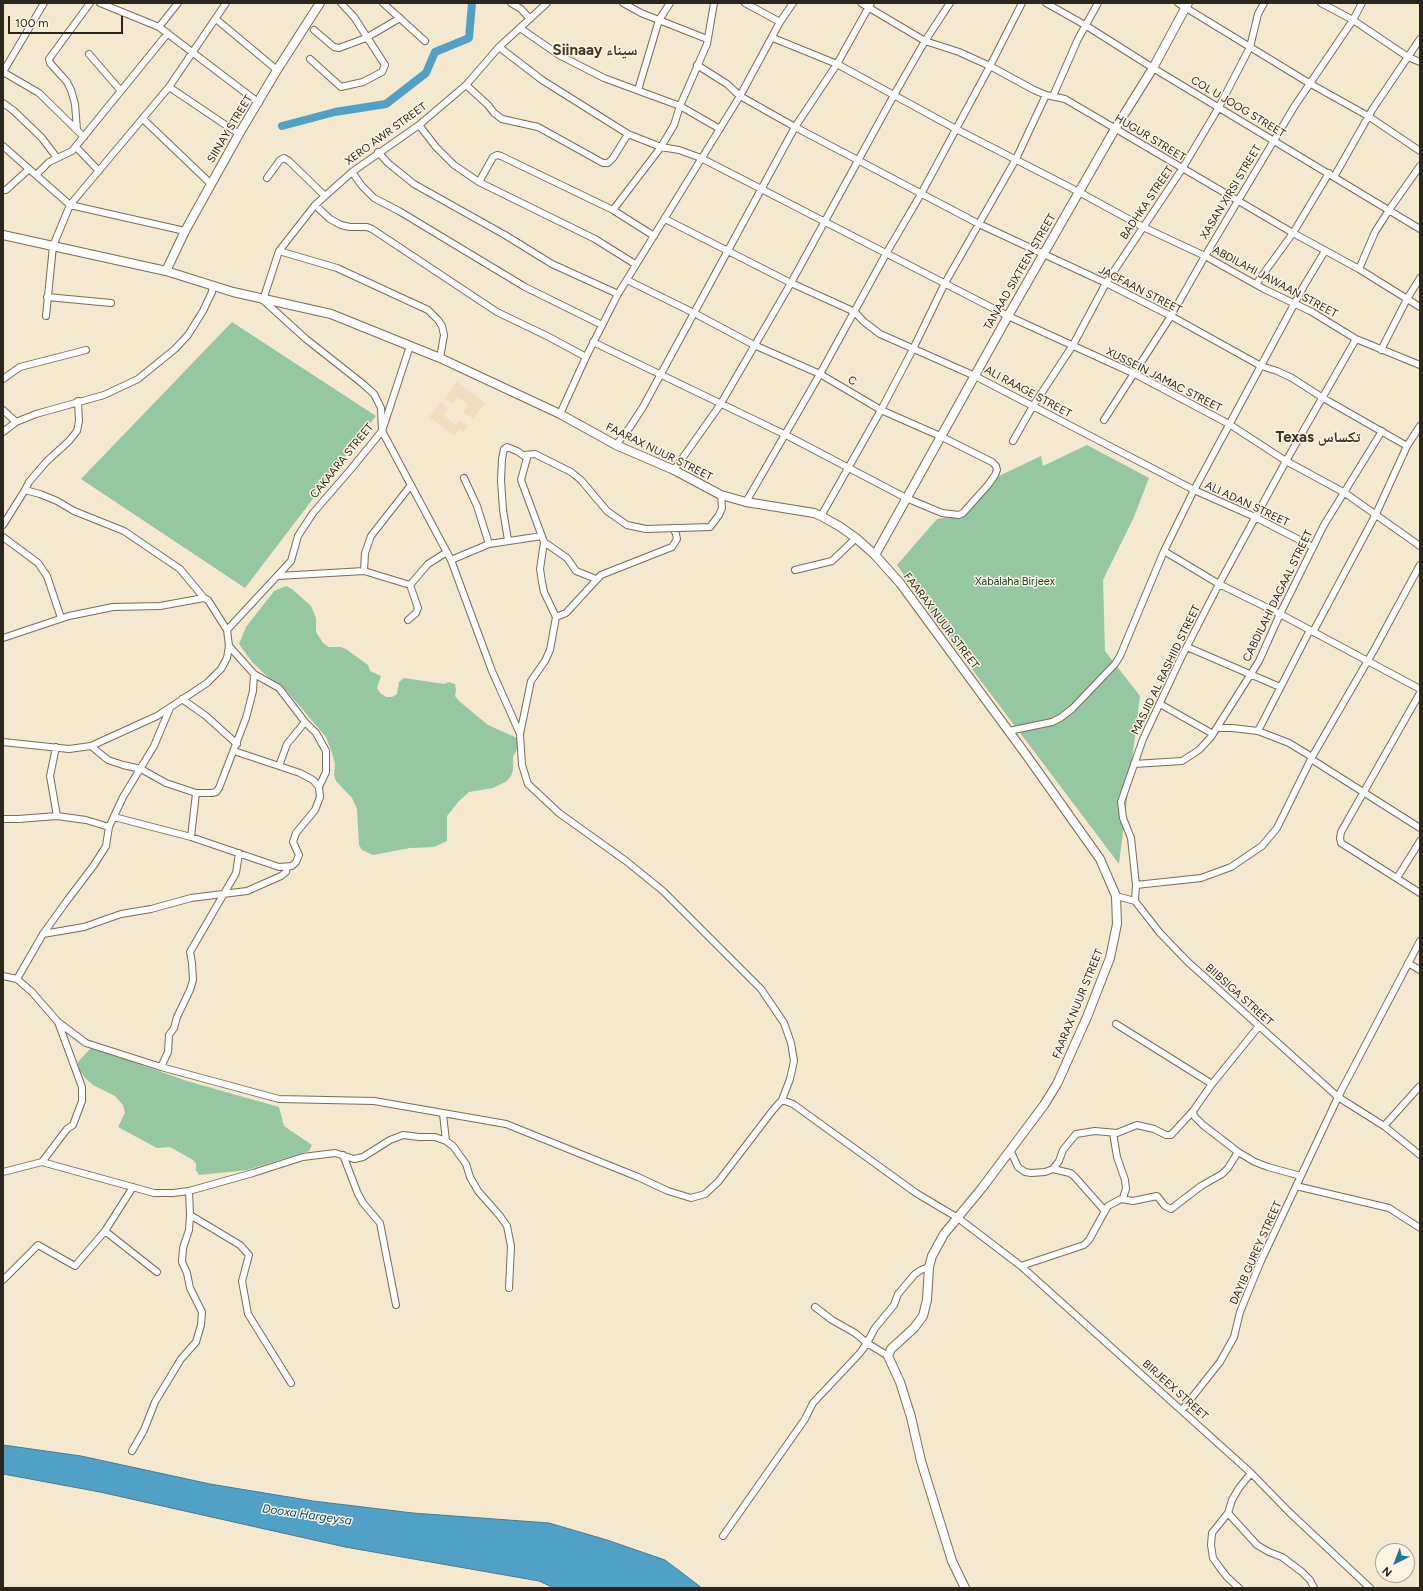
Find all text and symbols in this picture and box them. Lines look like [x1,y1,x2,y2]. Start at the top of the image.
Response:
scale bar [10,8,125,34]
text: 100 m [15,16,49,30]
district label: Siinaay سيناء [553,42,637,60]
street label: COL U JOOG STREET [1188,74,1288,140]
street label: SIINAY STREET [205,93,255,165]
street label: XERO AWR STREET [343,100,429,168]
street label: HUGUR STREET [1112,112,1188,164]
street label: XASAN XIRSI STREET [1198,143,1264,241]
street label: BADHKA STREET [1118,164,1176,242]
street label: TANAAD SIXTEEN STREET [981,212,1059,332]
street label: ABDILAHI JAWAAN STREET [1210,243,1340,321]
street label: JACFAAN STREET [1096,263,1184,317]
street label: XUSSEIN JAMAC STREET [1104,345,1224,415]
street label: ALI RAAGE STREET [982,363,1074,421]
street label: C [845,373,859,389]
street label: FAARAX NUUR STREET [603,420,715,484]
street label: CAKAARA STREET [308,421,376,501]
district label: Texas تكساس [1276,429,1360,447]
street label: ALI ADAN STREET [1203,479,1291,529]
street label: CABDILAHI DAGAAL STREET [1240,528,1316,664]
street label: FAARAX NUUR STREET [900,570,982,672]
park label: Xabalaha Birjeex [975,575,1055,589]
street label: MASJID AL RASHIID STREET [1129,603,1203,737]
street label: FAARAX NUUR STREET [1050,947,1106,1061]
street label: BIIBSIGA STREET [1202,961,1276,1029]
street label: DAYIB GUREY STREET [1227,1199,1285,1307]
street label: BIRJEEX STREET [1140,1357,1210,1423]
water label: Dooxa Hargeysa [261,1502,353,1528]
north arrow [1375,1543,1415,1583]
text: N [1380,1564,1395,1579]

